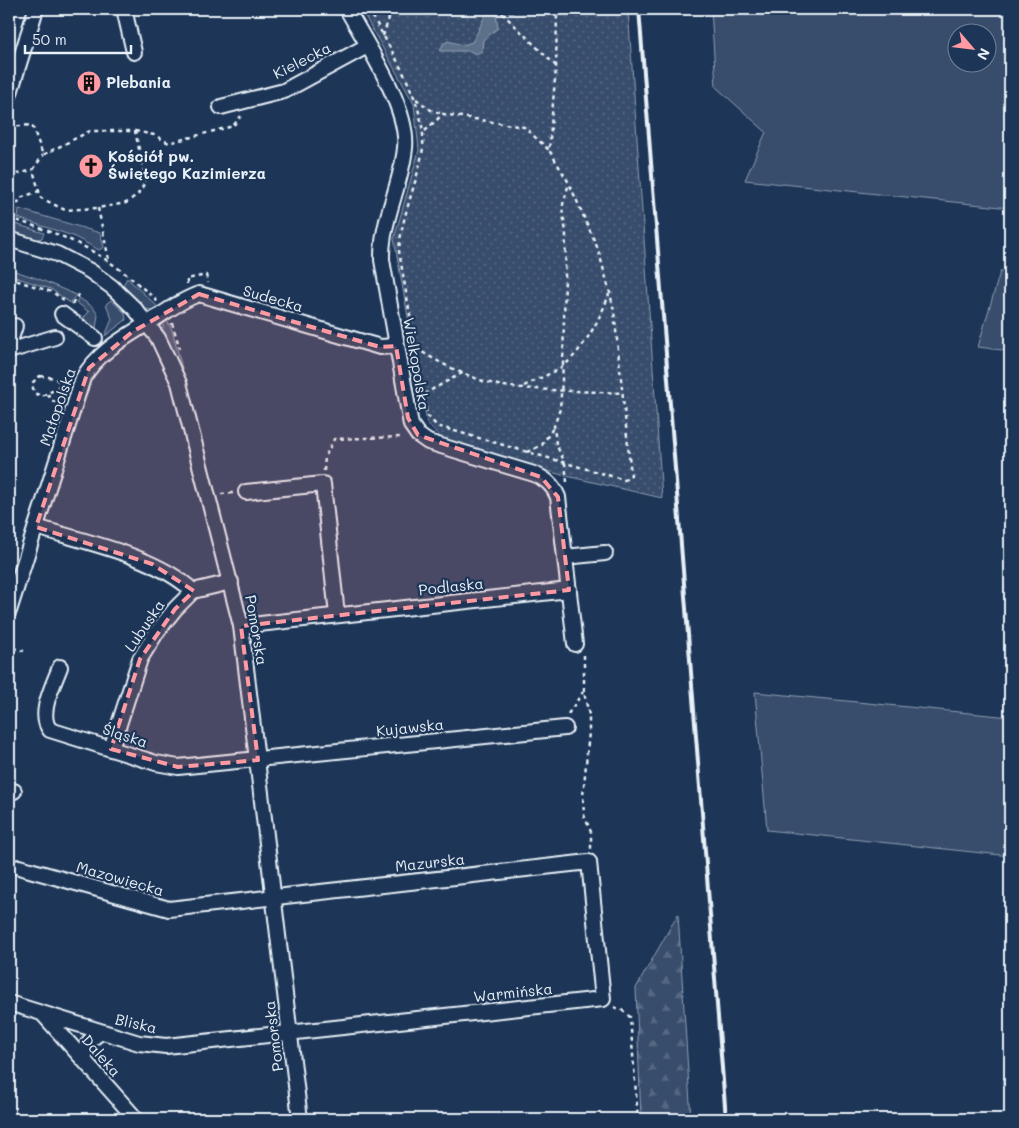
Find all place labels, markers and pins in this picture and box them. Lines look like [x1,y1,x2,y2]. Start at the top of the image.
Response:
building icon: Plebania [76,70,102,96]
place label: Plebania [106,72,171,92]
place label: Kościół pw. Świętego Kazimierza [108,146,266,183]
church icon: Kościół pw. Świętego Kazimierza [78,153,104,179]

